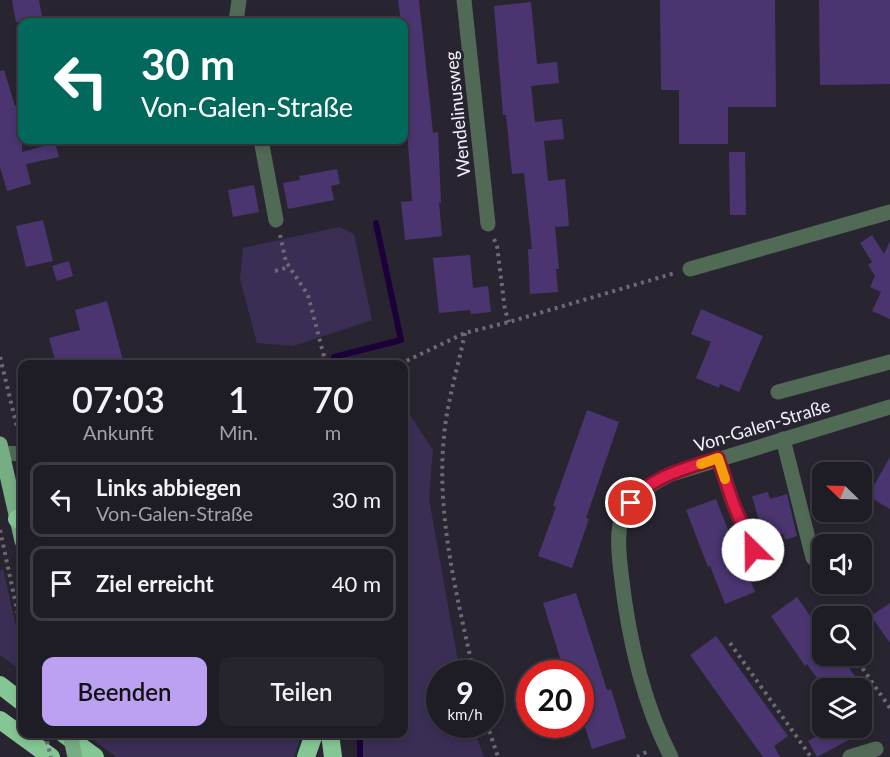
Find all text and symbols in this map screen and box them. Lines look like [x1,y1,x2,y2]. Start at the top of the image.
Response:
text: 30 m [141,39,235,89]
icon: left [42,42,120,120]
street label: Wendelinusweg [439,50,475,178]
text: Von-Galen-Straße [141,90,353,123]
text: 07:03 [72,377,165,421]
text: 1 [228,377,249,421]
text: 70 [312,377,354,421]
street label: Von-Galen-Straße [691,394,833,456]
text: Ankunft [83,420,154,444]
text: Min. [219,420,258,444]
text: m [325,420,341,444]
north arrow [812,462,872,522]
map controls [812,462,872,738]
text: Links abbiegen [96,474,241,501]
pin [605,477,656,528]
icon: left [45,483,78,516]
text: 30 m [332,486,381,513]
icon: arrive [614,486,647,519]
text: Von-Galen-Straße [96,501,253,525]
position arrow [721,518,785,582]
button: sound [812,534,872,594]
icon: arrive [45,567,78,600]
text: Ziel erreicht [96,570,214,597]
text: 40 m [332,570,381,597]
button: search [812,606,872,666]
button: Beenden [42,657,207,726]
button: Teilen [219,657,384,726]
speed limit sign: 20 [516,660,594,738]
text: 9 [456,674,474,710]
button: layers [812,678,872,738]
text: km/h [447,705,483,723]

